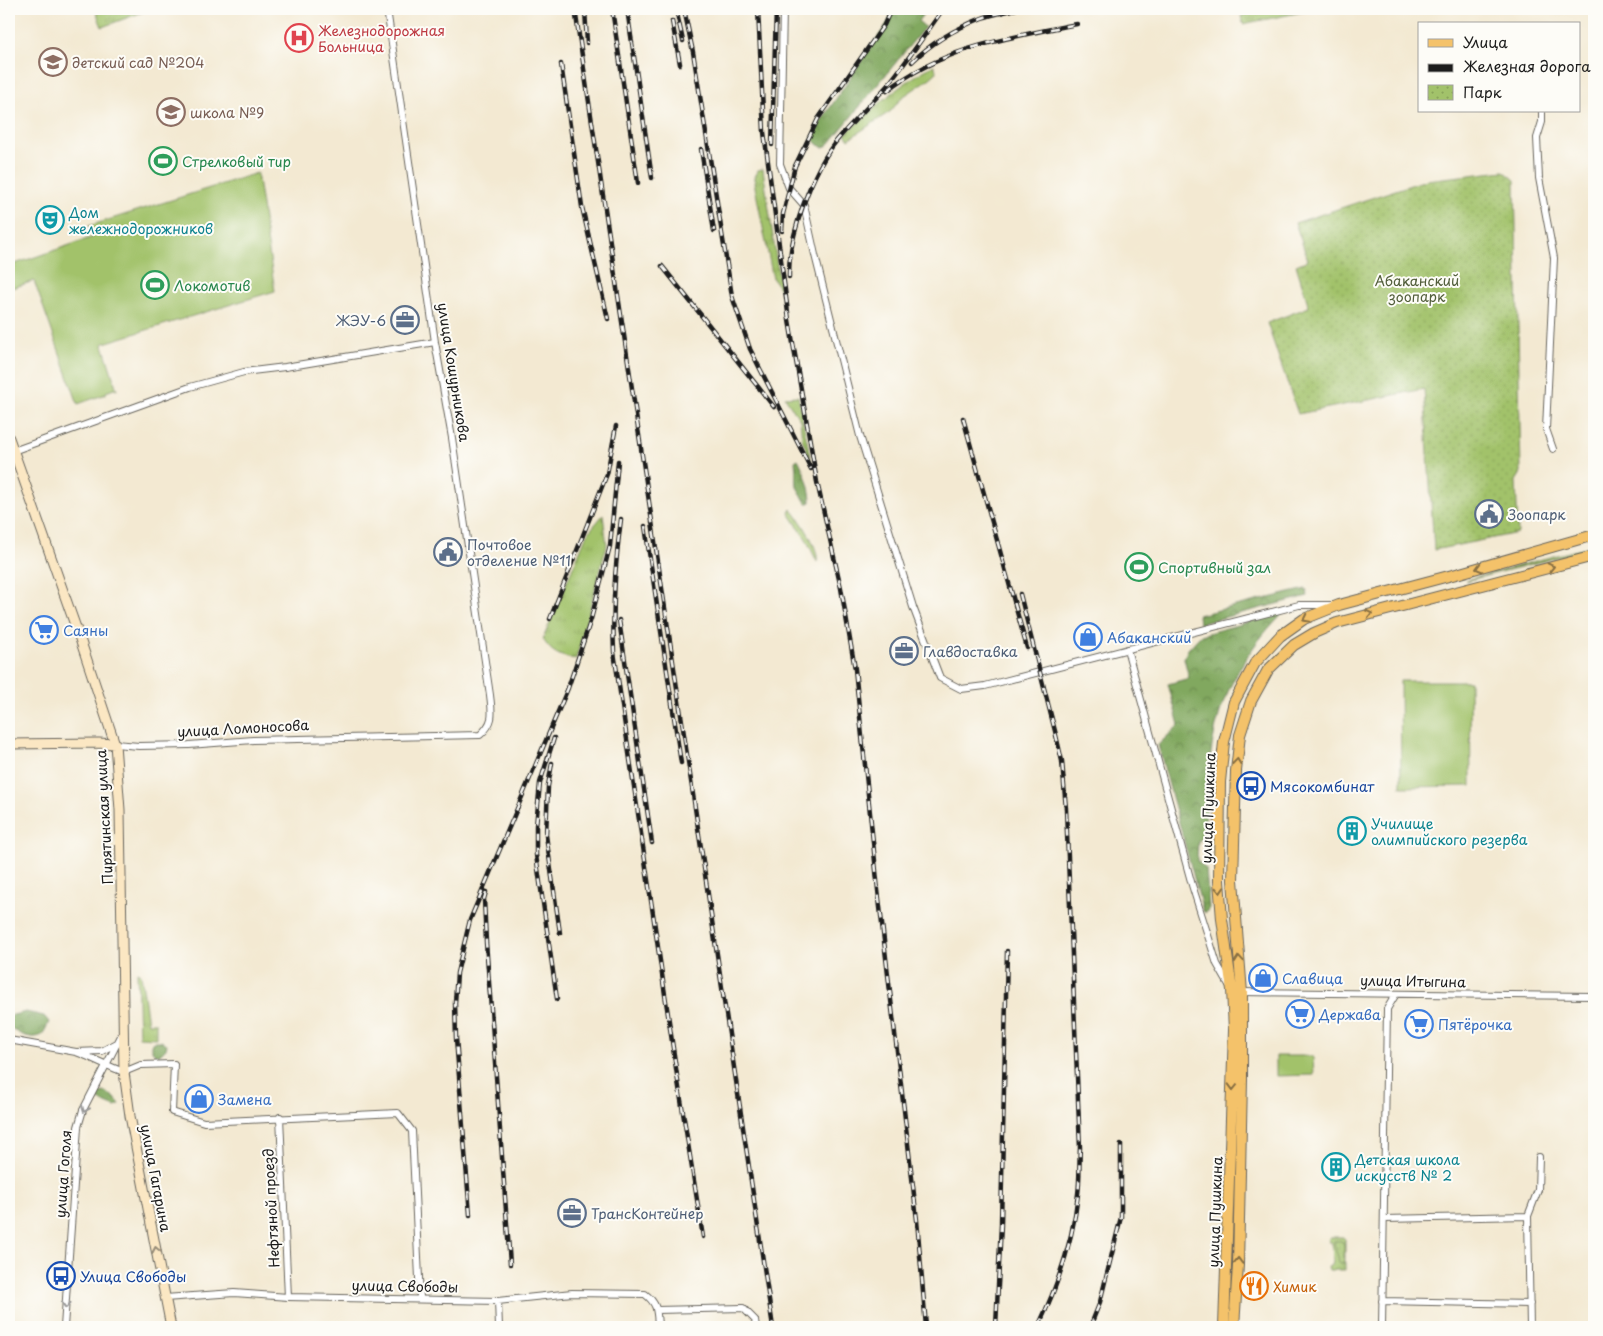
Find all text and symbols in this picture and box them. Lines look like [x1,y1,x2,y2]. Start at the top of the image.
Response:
place label: Железнодорожная Больница [318,20,445,57]
legend [1418,22,1580,112]
hospital icon: Железнодорожная Больница [284,23,314,53]
text: Улица [1463,30,1508,53]
school or university icon: детский сад №204 [38,47,68,77]
place label: детский сад №204 [72,52,204,73]
text: Железная дорога [1463,54,1591,77]
text: Парк [1463,80,1502,103]
school or university icon: школа №9 [156,97,186,127]
place label: школа №9 [190,102,264,123]
sports icon: Стрелковый тир [148,146,178,176]
place label: Стрелковый тир [182,151,291,172]
place label: Дом жележнодорожников [68,202,213,239]
theatre icon: Дом жележнодорожников [35,205,65,235]
sports icon: Локомотив [140,270,170,300]
park label: Абаканский зоопарк [1375,270,1459,307]
place label: Локомотив [174,275,250,296]
street label: улица Кошурникова [433,301,475,443]
office icon: ЖЭУ-6 [390,305,420,335]
place label: ЖЭУ-6 [335,310,386,331]
public building icon: Зоопарк [1474,499,1504,529]
place label: Зоопарк [1507,504,1566,525]
place label: Почтовое отделение №11 [467,534,571,571]
public building icon: Почтовое отделение №11 [433,537,463,567]
sports icon: Спортивный зал [1124,552,1154,582]
place label: Спортивный зал [1158,557,1271,578]
one-way arrow [1547,562,1556,573]
one-way arrow [1475,563,1483,573]
one-way arrow [1364,609,1373,620]
one-way arrow [1303,613,1312,623]
supermarket icon: Саяны [29,615,59,645]
place label: Саяны [63,620,108,641]
shop icon: Абаканский [1073,622,1103,652]
place label: Абаканский [1107,627,1192,648]
office icon: Главдоставка [889,636,919,666]
place label: Главдоставка [923,641,1018,662]
street label: улица Ломоносова [177,714,310,742]
street label: Пирятинская улица [90,749,118,885]
street label: улица Пушкина [1196,752,1220,864]
one-way arrow [1231,757,1242,765]
bus stop icon: Мясокомбинат [1236,771,1266,801]
place label: Мясокомбинат [1270,776,1375,797]
place label: Училище олимпийского резерва [1371,813,1528,850]
building icon: Училище олимпийского резерва [1337,816,1367,846]
one-way arrow [1215,887,1225,895]
one-way arrow [1234,954,1245,962]
shop icon: Славица [1248,963,1278,993]
place label: Славица [1282,968,1343,989]
street label: улица Итыгина [1360,970,1466,992]
supermarket icon: Держава [1285,999,1315,1029]
place label: Держава [1318,1004,1381,1025]
supermarket icon: Пятёрочка [1404,1009,1434,1039]
place label: Пятёрочка [1438,1014,1512,1035]
shop icon: Замена [184,1084,214,1114]
one-way arrow [1228,1084,1238,1091]
place label: Замена [218,1089,272,1110]
one-way arrow [80,1104,91,1113]
street label: улица Гагарина [135,1122,177,1234]
street label: улица Гоголя [49,1129,77,1219]
street label: Нефтяной проезд [257,1148,285,1268]
place label: Детская школа искусств № 2 [1354,1149,1460,1186]
building icon: Детская школа искусств № 2 [1321,1152,1351,1182]
street label: улица Пушкина [1203,1156,1227,1268]
office icon: ТрансКонтейнер [557,1198,587,1228]
place label: ТрансКонтейнер [591,1203,703,1224]
one-way arrow [151,1246,162,1255]
one-way arrow [1233,1257,1243,1264]
bus stop icon: Улица Свободы [46,1261,76,1291]
place label: Улица Свободы [80,1266,187,1287]
restaurant icon: Химик [1239,1271,1269,1301]
street label: улица Свободы [351,1275,459,1297]
place label: Химик [1273,1276,1317,1297]
one-way arrow [60,1301,71,1309]

